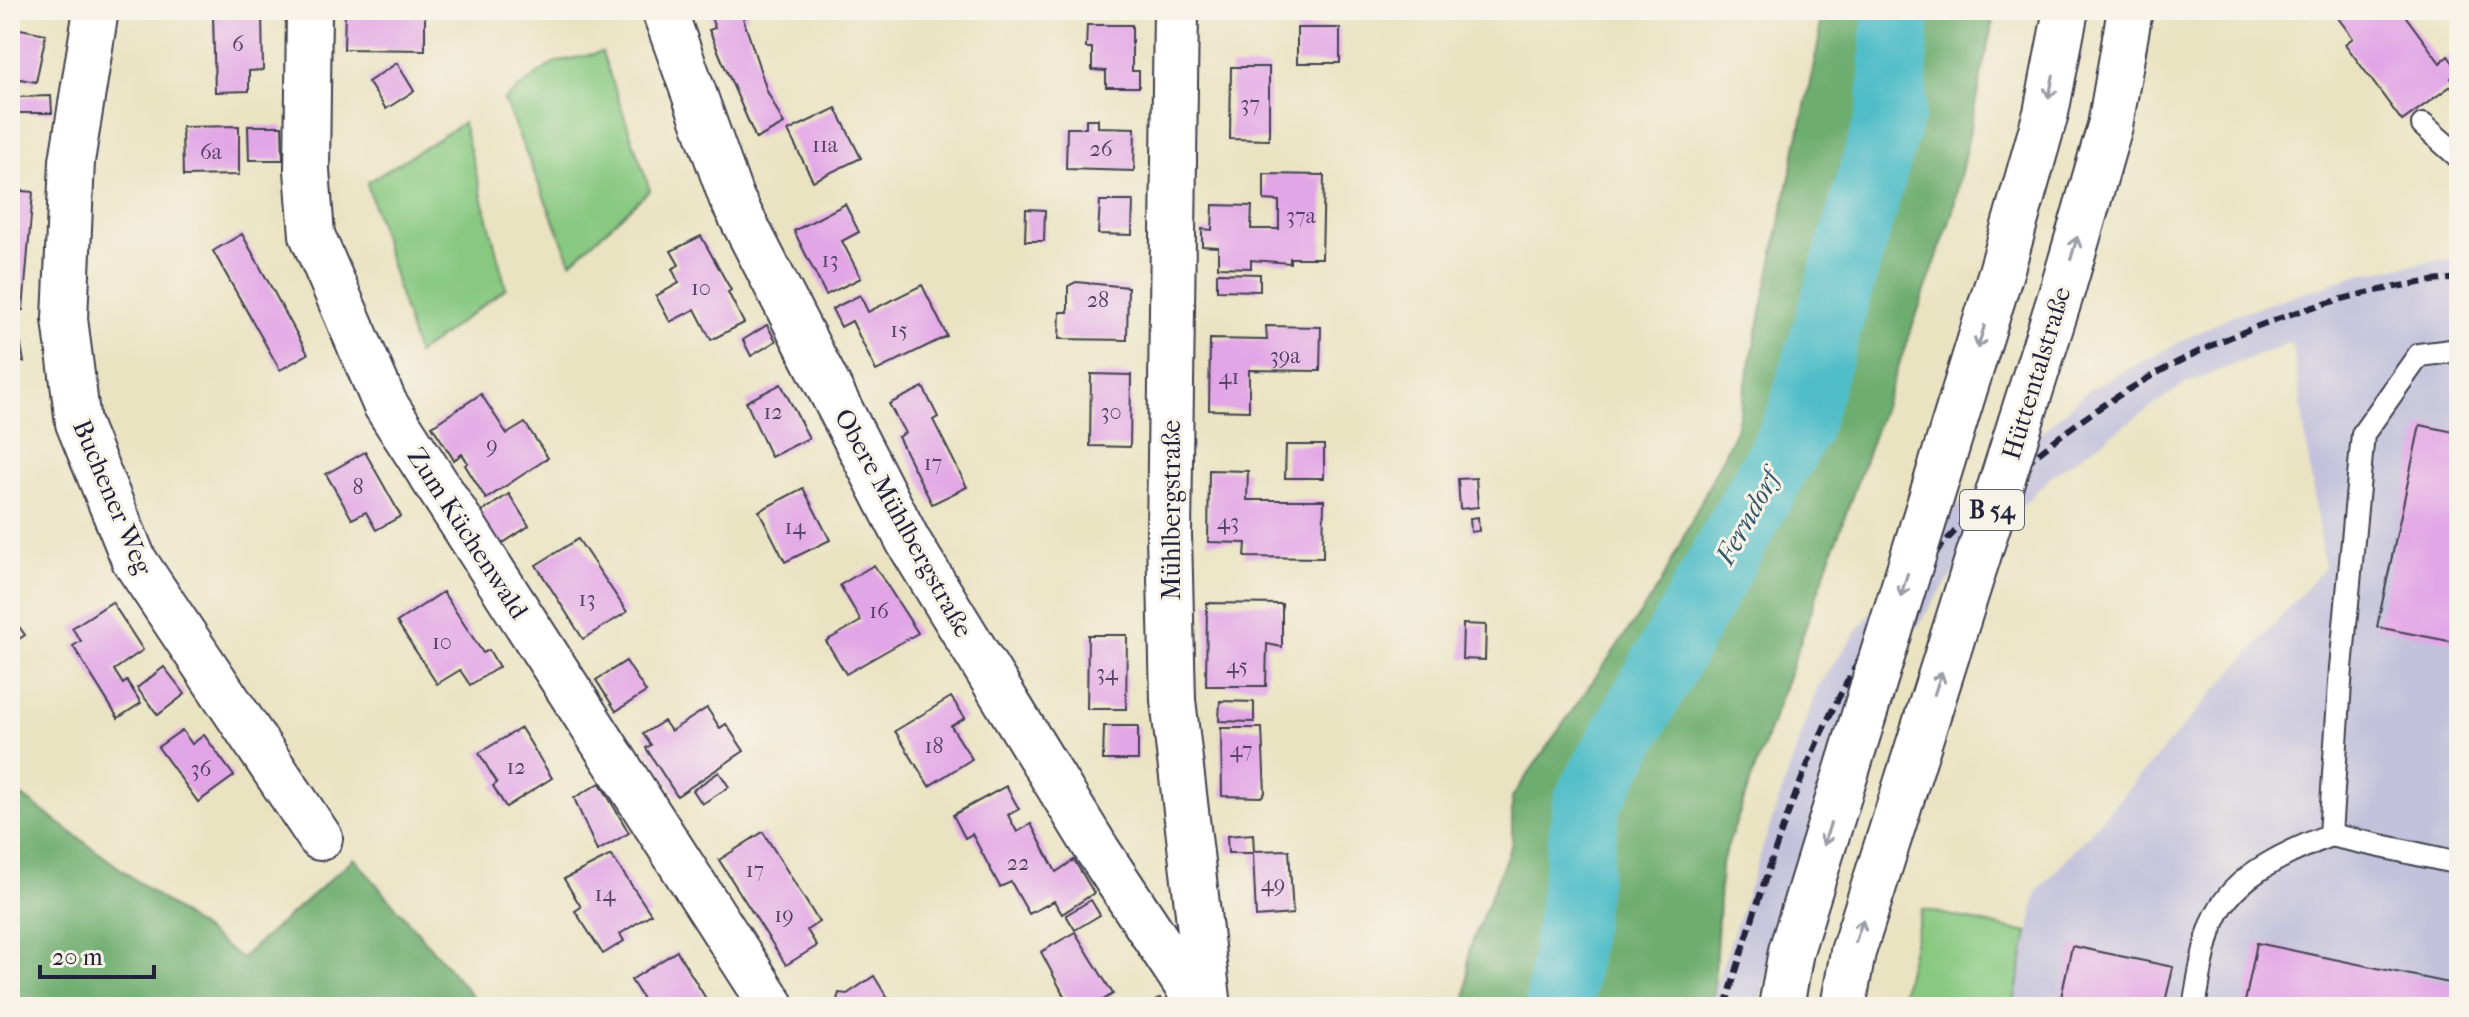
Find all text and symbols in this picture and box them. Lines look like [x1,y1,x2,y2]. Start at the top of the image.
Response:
house number: 6 [232,31,244,57]
one-way arrow [2042,73,2057,99]
house number: 37 [1240,91,1260,117]
house number: 11a [812,132,839,158]
house number: 26 [1089,136,1113,162]
house number: 6a [200,139,223,165]
house number: 37a [1286,203,1317,229]
one-way arrow [2068,236,2082,261]
house number: 13 [822,247,838,273]
house number: 10 [691,275,711,301]
street label: Hüttentalstraße [1996,283,2077,463]
house number: 28 [1087,287,1109,313]
house number: 15 [890,317,908,343]
one-way arrow [1973,324,1987,349]
house number: 39a [1270,343,1301,369]
house number: 41 [1219,364,1239,390]
house number: 12 [763,399,783,425]
house number: 30 [1100,399,1122,425]
street label: Obere Mühlbergstraße [828,403,979,643]
street label: Buchener Weg [66,415,160,580]
street label: Mühlbergstraße [1156,420,1187,600]
house number: 9 [486,432,498,458]
street label: Zum Küchenwald [401,442,535,625]
house number: 17 [924,450,942,476]
water label: Ferndorf [1708,459,1790,571]
house number: 8 [352,474,364,500]
road number: B 54 [1960,490,2024,530]
house number: 43 [1217,509,1239,535]
house number: 14 [785,514,806,540]
one-way arrow [1896,572,1911,598]
house number: 13 [579,586,595,612]
house number: 16 [869,598,889,624]
house number: 10 [432,629,452,655]
house number: 45 [1226,653,1248,679]
house number: 34 [1096,660,1119,686]
one-way arrow [1932,671,1946,696]
house number: 18 [925,733,943,759]
house number: 47 [1230,737,1252,763]
house number: 12 [506,754,526,780]
house number: 36 [191,756,212,782]
one-way arrow [1819,821,1834,846]
house number: 22 [1007,850,1029,876]
house number: 17 [746,857,764,883]
house number: 49 [1261,871,1285,897]
house number: 14 [595,881,616,907]
house number: 19 [774,902,794,928]
one-way arrow [1853,919,1868,944]
scale bar [40,929,154,979]
text: 20 m [52,943,103,971]

